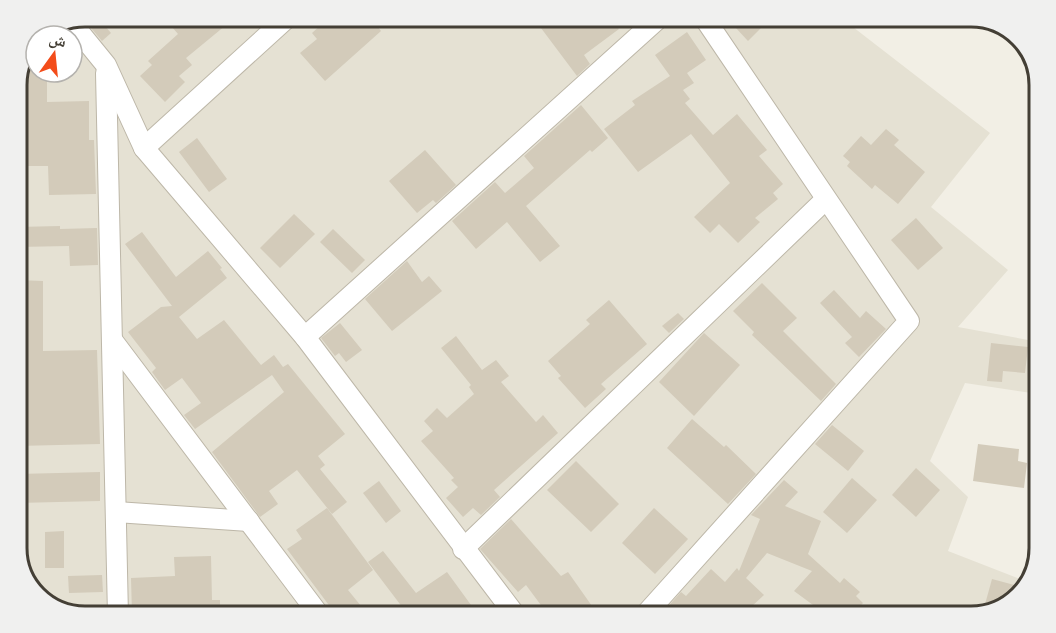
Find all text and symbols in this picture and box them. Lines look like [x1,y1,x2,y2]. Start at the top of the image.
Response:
north arrow [24,24,84,84]
text: ش [47,28,69,51]

